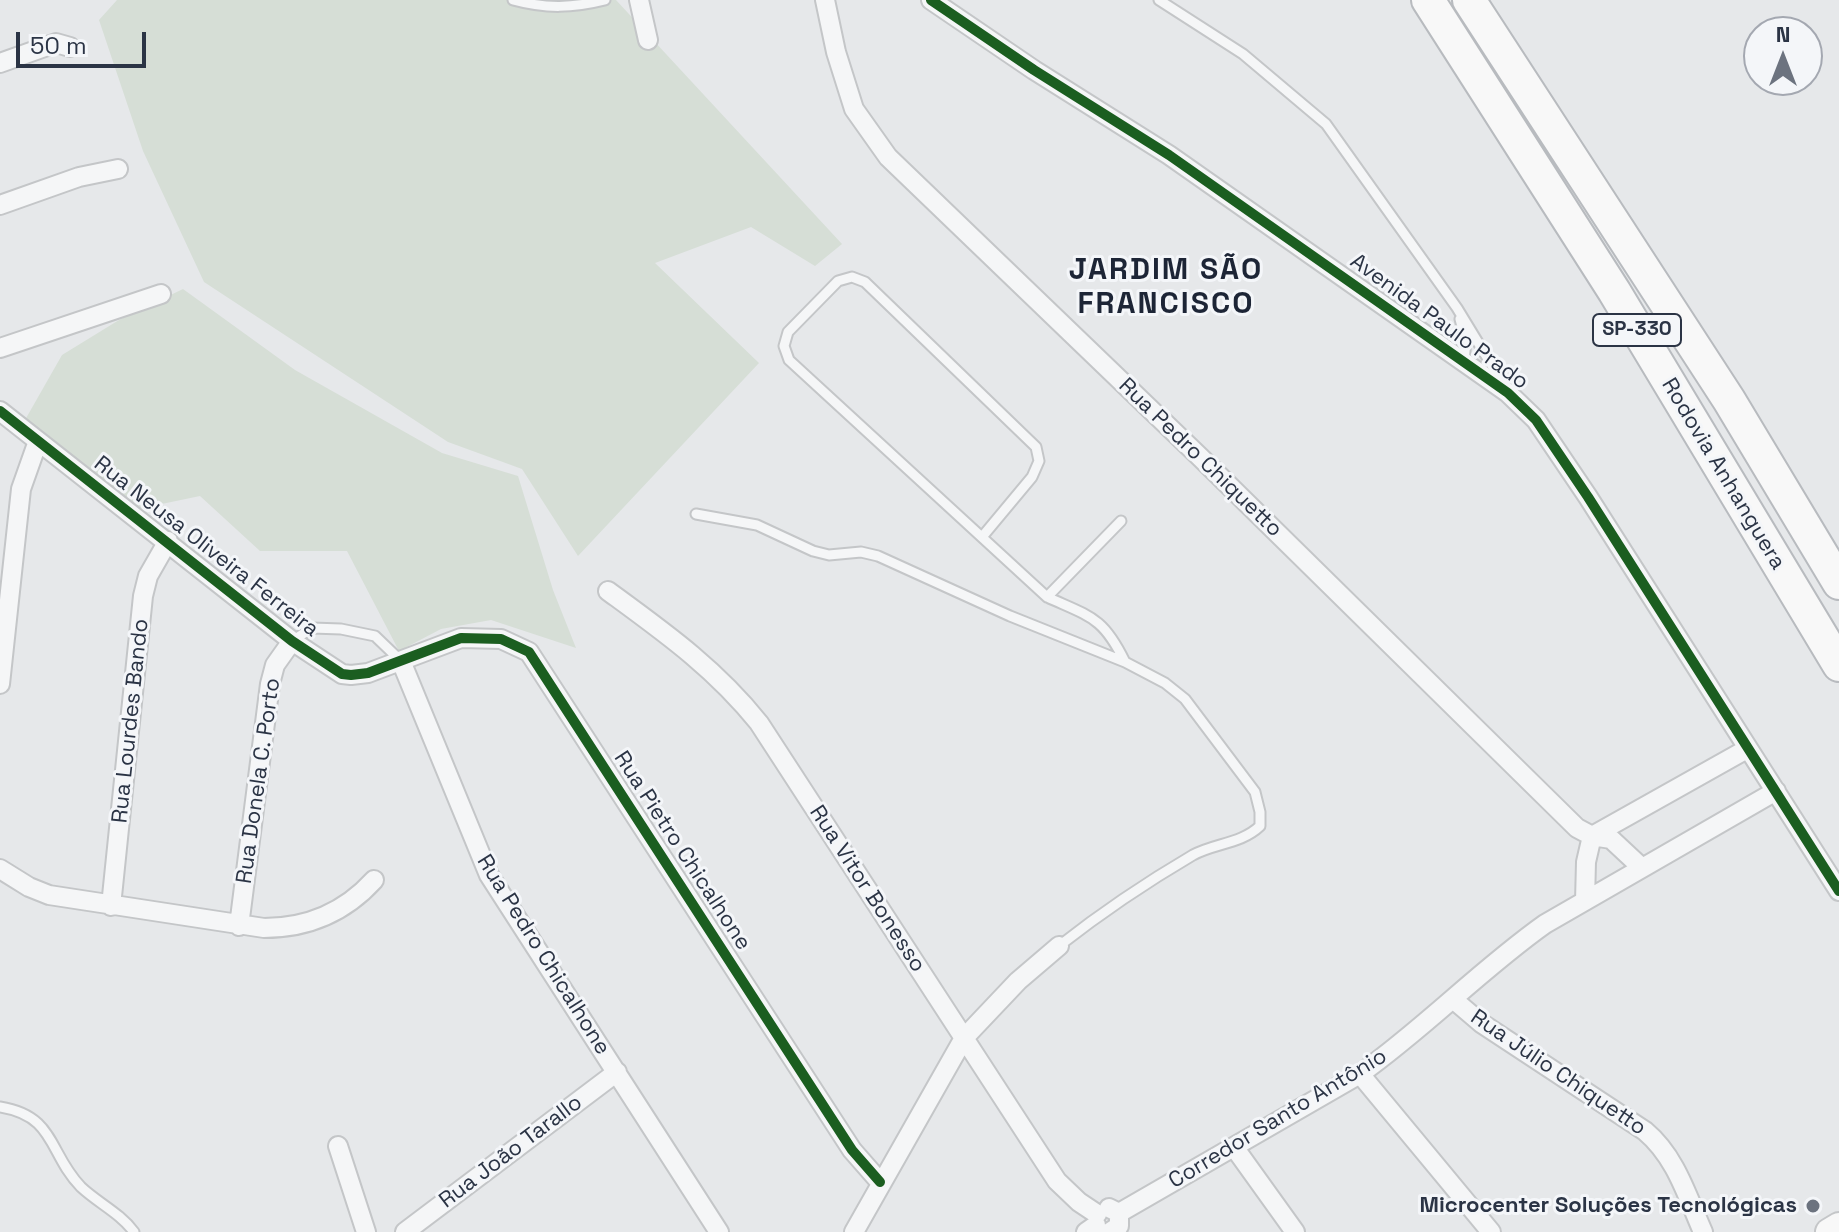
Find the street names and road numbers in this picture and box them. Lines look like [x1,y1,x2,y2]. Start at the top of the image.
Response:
street label: Avenida Paulo Prado [1345,248,1533,396]
road number: SP-330 [1593,314,1681,346]
street label: Rua Pedro Chiquetto [1113,373,1287,543]
street label: Rodovia Anhanguera [1655,374,1791,574]
street label: Rua Neusa Oliveira Ferreira [88,451,324,643]
street label: Rua Lourdes Bando [107,617,155,825]
street label: Rua Donela C. Porto [231,676,287,886]
street label: Rua Pietro Chicalhone [608,747,756,955]
street label: Rua Vitor Bonesso [803,801,931,977]
street label: Rua Pedro Chicalhone [471,850,615,1060]
street label: Rua Júlio Chiquetto [1465,1004,1651,1142]
street label: Corredor Santo Antônio [1164,1043,1392,1195]
street label: Rua João Tarallo [434,1090,588,1214]

